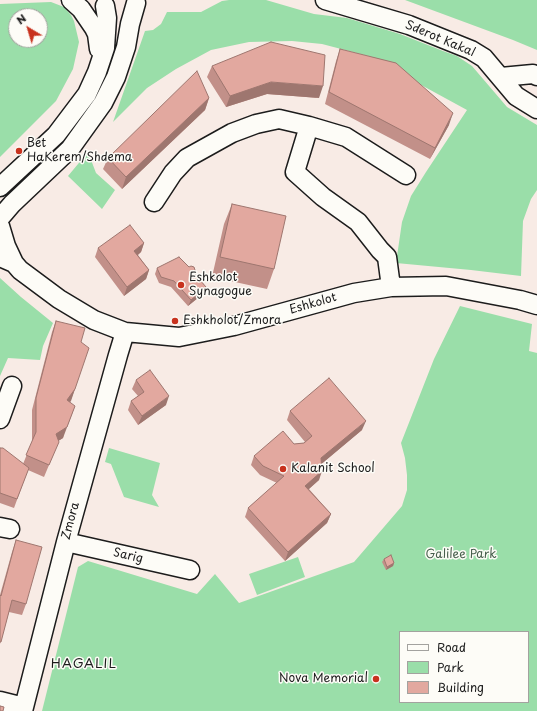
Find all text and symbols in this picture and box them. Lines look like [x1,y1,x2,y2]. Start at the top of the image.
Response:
north arrow [8,8,48,48]
text: N [12,10,30,28]
street label: Sderot Kakal [403,18,477,60]
place label: Bet HaKerem/Shdema [27,137,132,165]
marker: Bet HaKerem/Shdema [14,146,24,156]
place label: Eshkolot Synagogue [189,271,252,299]
marker: Eshkolot Synagogue [176,280,186,290]
street label: Eshkolot [288,290,338,318]
place label: Eshkholot/Zmora [183,314,281,328]
marker: Eshkholot/Zmora [170,316,180,326]
place label: Kalanit School [291,462,375,476]
marker: Kalanit School [278,464,288,474]
street label: Zmora [59,501,83,541]
street label: Sarig [112,546,144,566]
park label: Galilee Park [426,548,496,562]
legend [399,631,529,703]
text: Road [437,638,466,656]
district label: HAGALIL [51,656,117,672]
text: Park [437,658,464,676]
place label: Nova Memorial [279,672,368,686]
marker: Nova Memorial [371,674,381,684]
text: Building [437,678,484,696]

